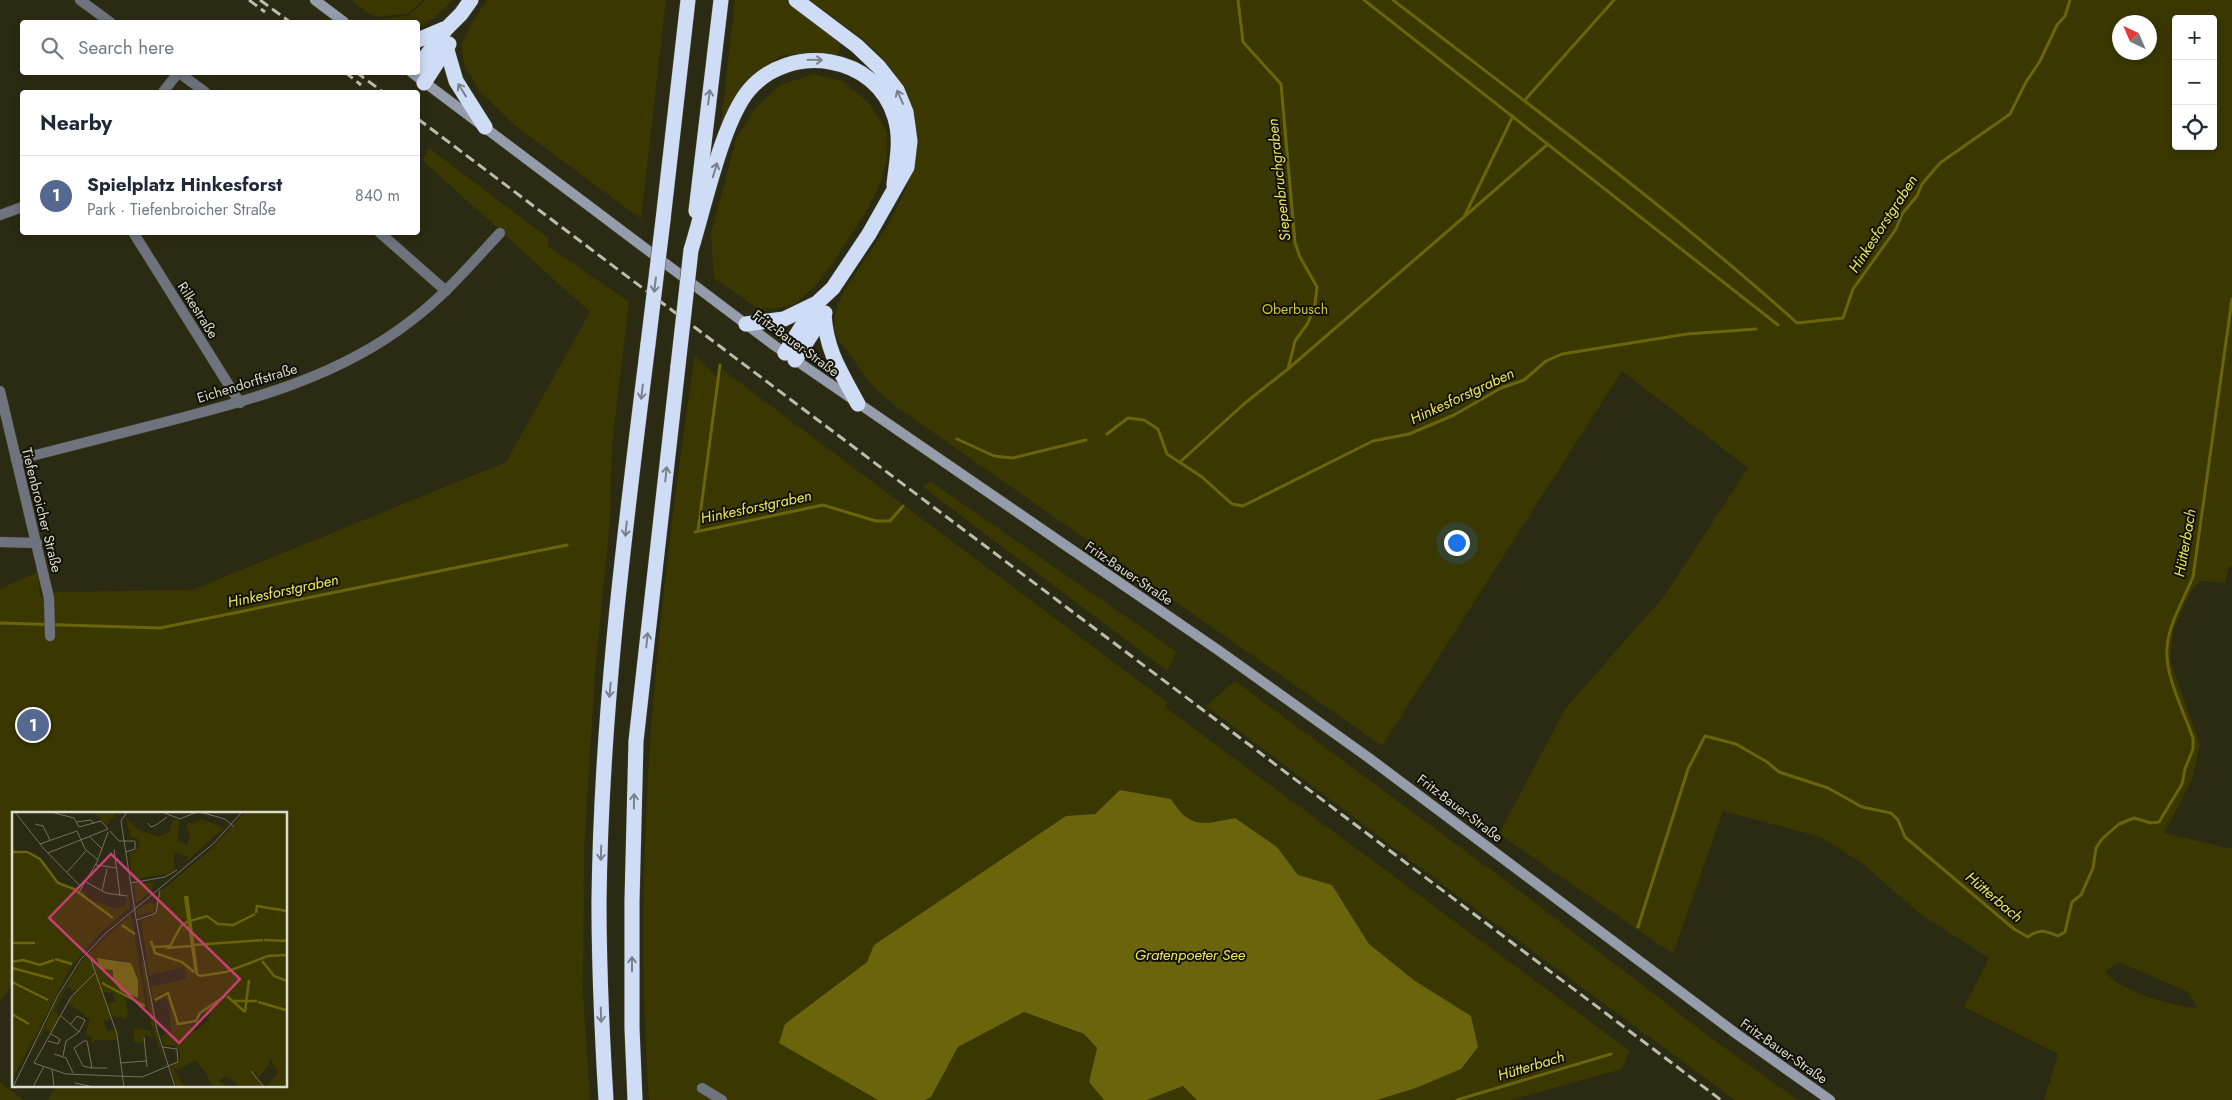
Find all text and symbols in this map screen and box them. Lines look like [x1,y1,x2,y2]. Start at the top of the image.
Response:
north arrow [2112,15,2157,60]
map controls [2172,15,2217,150]
button: + [2172,15,2217,60]
search box [20,20,420,75]
icon: search [38,34,66,62]
text: Search here [78,34,174,61]
one-way arrow [806,55,823,65]
button: − [2172,60,2217,105]
one-way arrow [457,84,467,98]
one-way arrow [704,90,714,106]
one-way arrow [895,90,905,105]
button: locate [2172,105,2217,150]
text: Nearby [40,108,112,138]
water label: Siepenbruchgraben [1262,118,1296,242]
one-way arrow [711,162,721,178]
text: Spielplatz Hinkesforst [87,171,282,198]
water label: Hinkesforstgraben [1843,171,1923,277]
text: 1 [52,184,60,207]
text: 840 m [355,184,400,207]
text: Park · Tiefenbroicher Straße [87,198,276,221]
one-way arrow [650,277,660,293]
street label: Rilkestraße [173,278,223,342]
park label: Oberbusch [1262,299,1328,319]
street label: Fritz-Bauer-Straße [749,305,843,381]
street label: Eichendorffstraße [194,358,300,408]
water label: Hinkesforstgraben [1406,362,1518,430]
one-way arrow [637,384,647,400]
street label: Tiefenbroicher Straße [17,446,67,574]
one-way arrow [661,466,671,482]
water label: Hinkesforstgraben [699,485,813,529]
water label: Hütterbach [2168,507,2202,579]
one-way arrow [621,520,631,536]
your location [1444,530,1470,556]
street label: Fritz-Bauer-Straße [1081,536,1177,610]
water label: Hinkesforstgraben [226,569,340,613]
one-way arrow [642,632,652,648]
one-way arrow [606,682,615,698]
pin: 1 [17,706,49,744]
street label: Fritz-Bauer-Straße [1413,769,1507,847]
one-way arrow [630,794,639,810]
inset map [12,812,288,1088]
one-way arrow [597,844,606,860]
water label: Hütterbach [1961,866,2027,928]
water label: Gratenpoeter See [1135,944,1246,966]
one-way arrow [627,956,637,972]
one-way arrow [596,1007,605,1023]
street label: Fritz-Bauer-Straße [1736,1013,1832,1089]
water label: Hütterbach [1495,1045,1567,1087]

